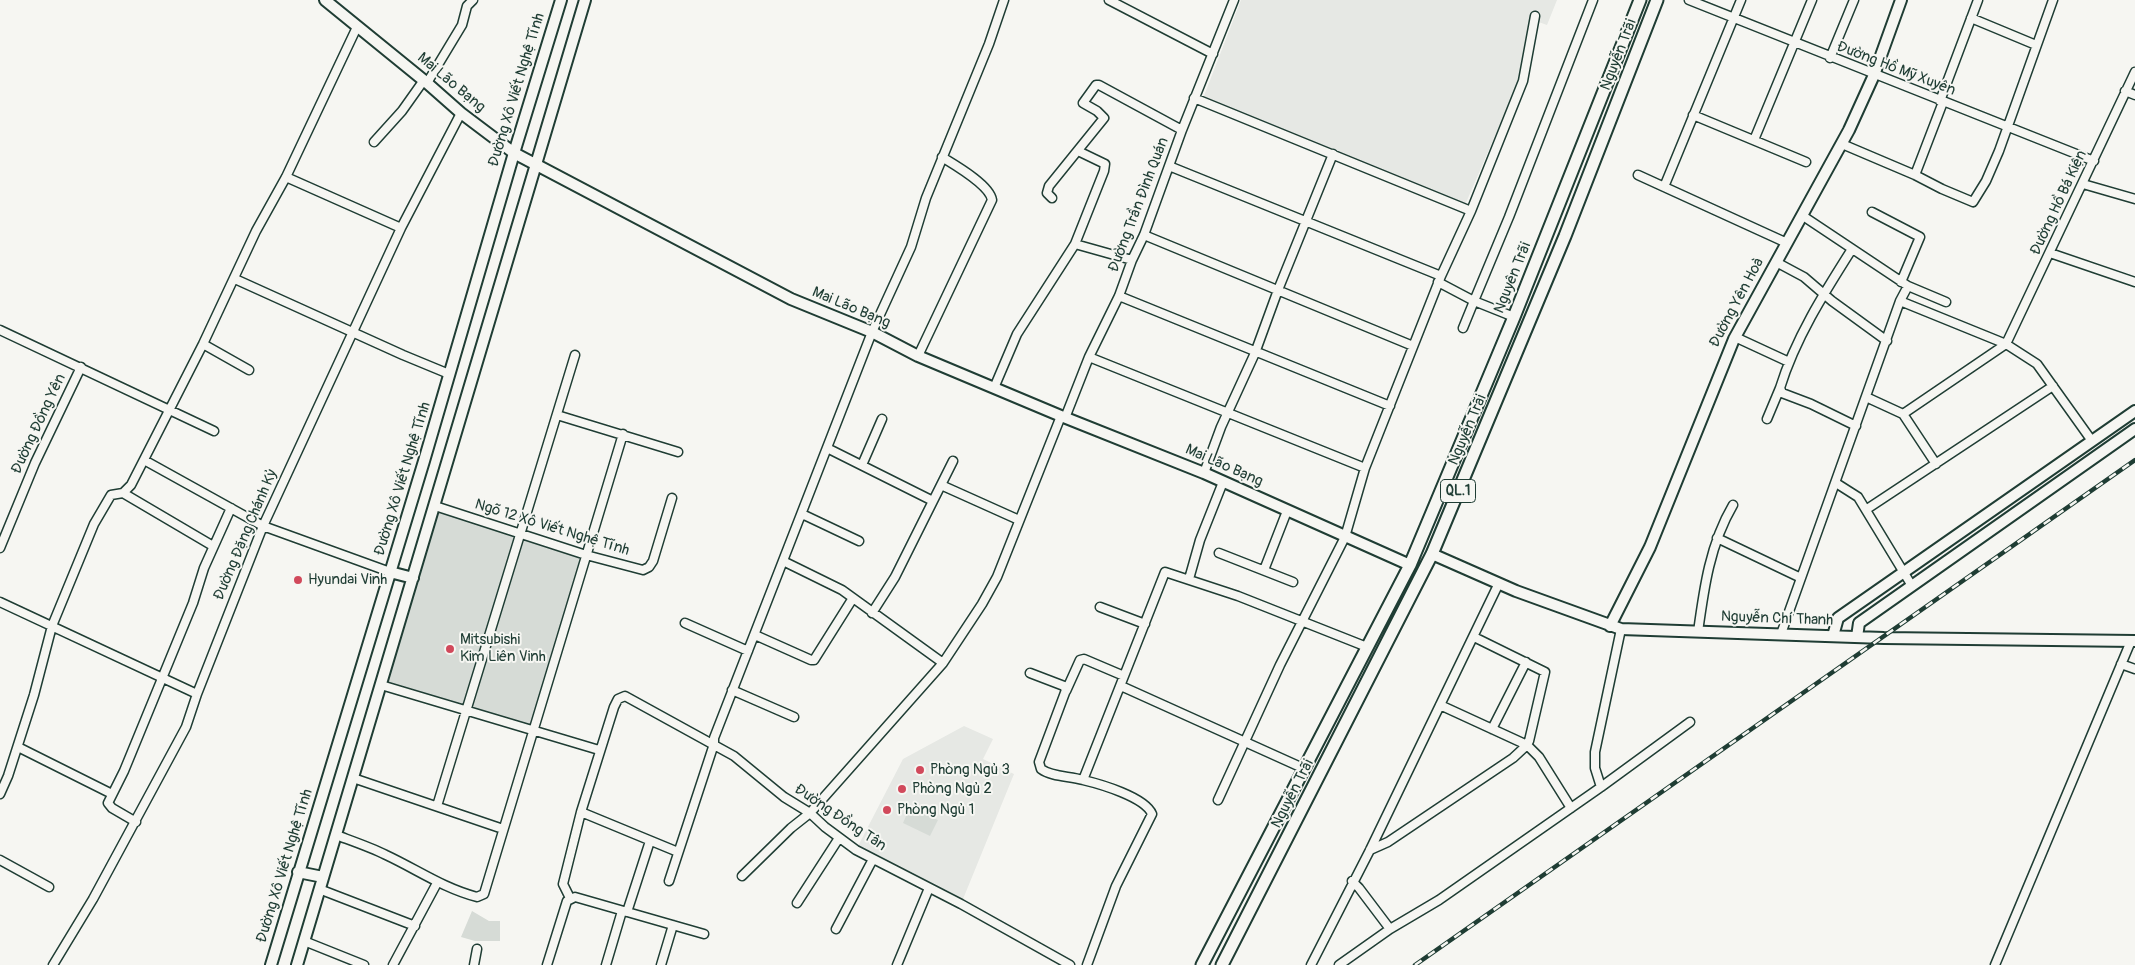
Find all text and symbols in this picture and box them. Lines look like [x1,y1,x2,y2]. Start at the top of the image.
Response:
street label: Đường Xô Viết Nghệ Tĩnh [485,11,549,169]
street label: Nguyễn Trãi [1597,17,1641,93]
street label: Đường Hồ Mỹ Xuyên [1834,38,1958,100]
street label: Mai Lão Bạng [413,49,489,117]
street label: Đường Trần Đình Quán [1105,135,1173,275]
street label: Đường Hồ Bá Kiện [2027,148,2091,258]
street label: Nguyên Trãi [1491,240,1535,316]
street label: Đường Yên Hoà [1706,255,1768,351]
street label: Mai Lão Bạng [809,283,893,333]
street label: Đường Đồng Yên [8,371,70,477]
street label: Nguyễn Trãi [1445,392,1491,468]
street label: Đường Xô Viết Nghệ Tĩnh [371,400,435,558]
street label: Mai Lão Bạng [1182,441,1266,491]
street label: Đường Đặng Chánh Kỷ [210,467,282,603]
road number: QL.1 [1440,480,1476,502]
street label: Ngõ 12 Xô Viết Nghệ Tĩnh [472,496,632,560]
place label: Hyundai Vinh [308,571,387,589]
marker: Hyundai Vinh [292,574,304,586]
street label: Nguyễn Chí Thanh [1720,608,1834,630]
place label: Mitsubishi Kim Liên Vinh [460,631,546,666]
marker: Mitsubishi Kim Liên Vinh [444,643,456,655]
street label: Nguyễn Trãi [1268,757,1318,831]
place label: Phòng Ngủ 3 [930,761,1010,779]
marker: Phòng Ngủ 3 [914,764,926,776]
place label: Phòng Ngủ 2 [912,780,992,798]
street label: Đường Đồng Tân [791,781,889,855]
marker: Phòng Ngủ 2 [896,783,908,795]
street label: Đường Xô Viết Nghệ Tĩnh [253,787,317,945]
place label: Phòng Ngủ 1 [897,801,974,819]
marker: Phòng Ngủ 1 [881,804,893,816]

